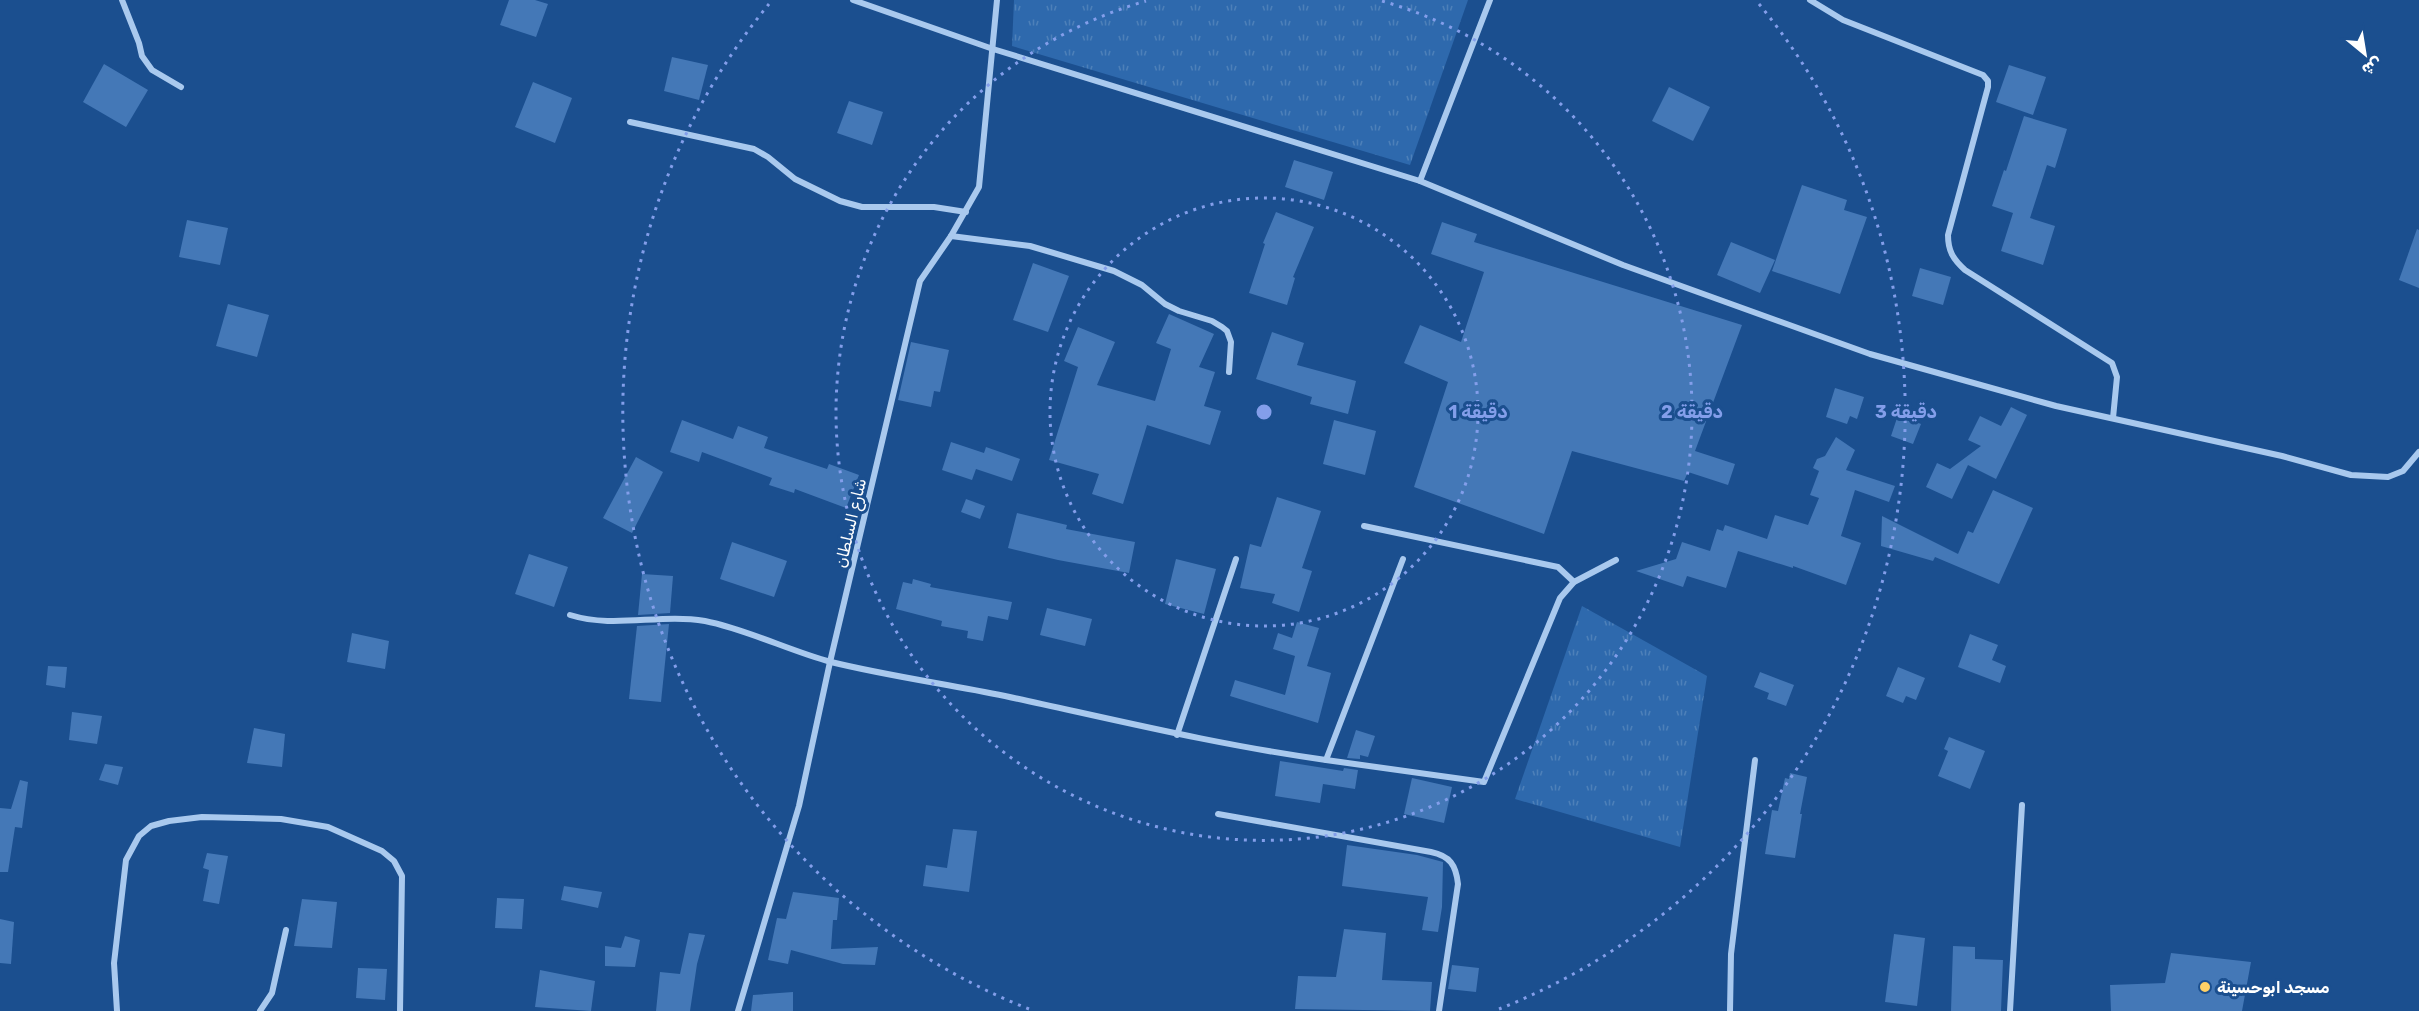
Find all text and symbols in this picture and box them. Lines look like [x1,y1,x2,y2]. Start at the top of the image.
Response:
north arrow [2335,24,2395,84]
text: ش [2359,53,2386,80]
text: 1 دقيقة [1448,401,1508,423]
text: 2 دقيقة [1661,401,1723,423]
text: 3 دقيقة [1875,401,1937,423]
centre of rings [1254,402,1274,422]
street label: شارع السلطان [831,477,872,570]
place label: مسجد ابوحسينة [2217,978,2330,997]
marker: مسجد ابوحسينة [2198,980,2212,994]

